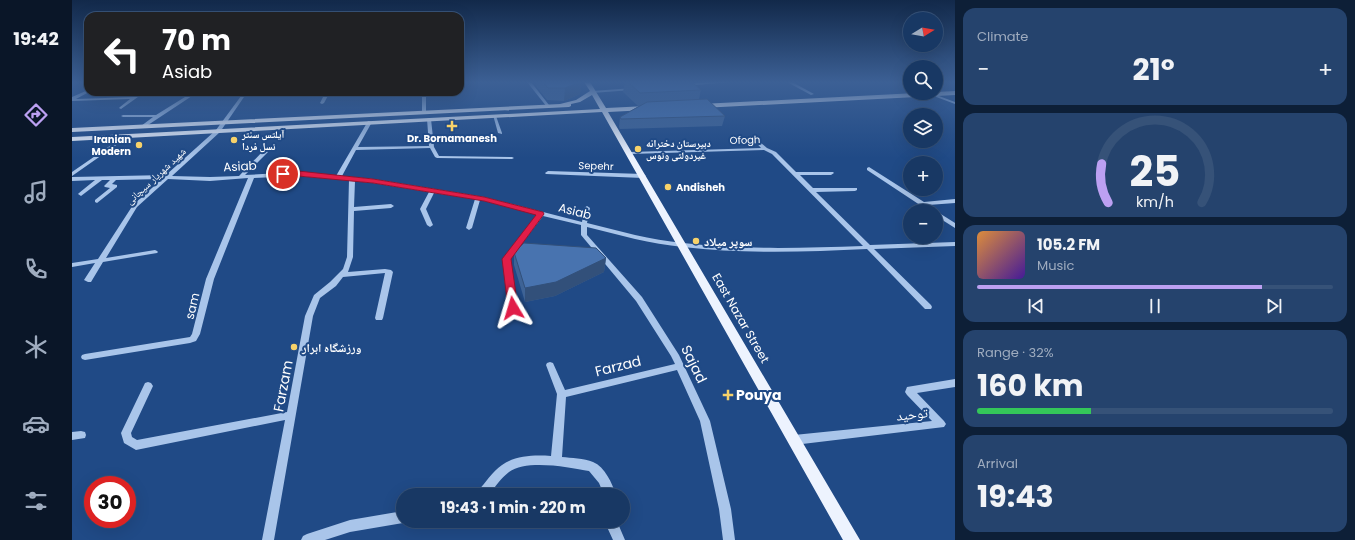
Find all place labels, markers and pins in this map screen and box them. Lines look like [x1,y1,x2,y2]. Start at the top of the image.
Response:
marker: Dr. Bornamanesh [447,121,457,131]
place label: آیلتس سنتر نسل فردا [241,127,285,154]
place label: Dr. Bornamanesh [407,131,497,146]
place label: Iranian Modern [91,132,131,159]
marker: آیلتس سنتر نسل فردا [229,135,239,145]
place label: دبیرستان دخترانه غیردولتی ونوس [646,136,711,163]
marker: Iranian Modern [134,140,144,150]
marker: دبیرستان دخترانه غیردولتی ونوس [633,144,643,154]
pin [266,157,300,191]
place label: Andisheh [676,180,725,195]
marker: Andisheh [663,182,673,192]
place label: سوپر میلاد [704,233,752,250]
marker: سوپر میلاد [691,236,701,246]
place label: ورزشگاه ابرار [301,339,362,356]
marker: ورزشگاه ابرار [289,342,299,352]
place label: Pouya [736,385,781,405]
marker: Pouya [723,390,733,400]

